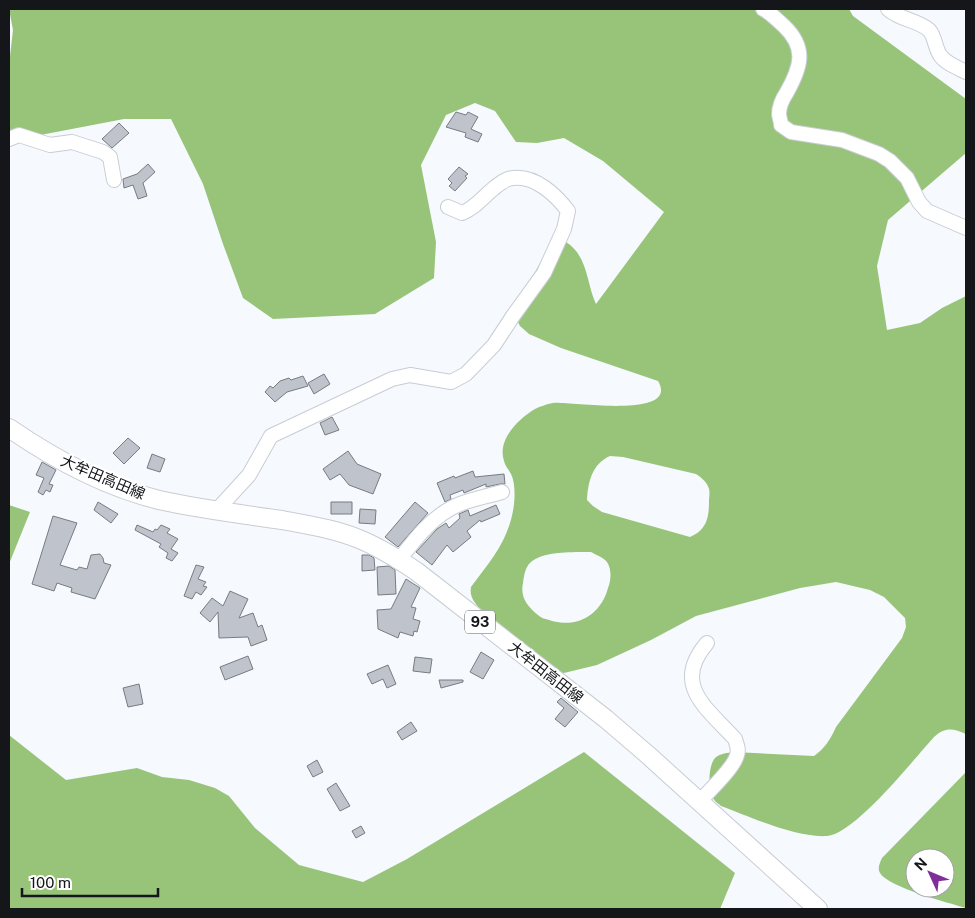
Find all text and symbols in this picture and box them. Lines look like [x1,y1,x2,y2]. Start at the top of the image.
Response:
street label: 大牟田高田線 [58,452,148,502]
road number: 93 [465,610,495,634]
street label: 大牟田高田線 [505,638,587,706]
north arrow [905,848,955,898]
text: N [911,854,930,873]
scale bar [22,866,159,898]
text: 100 m [30,874,71,891]

